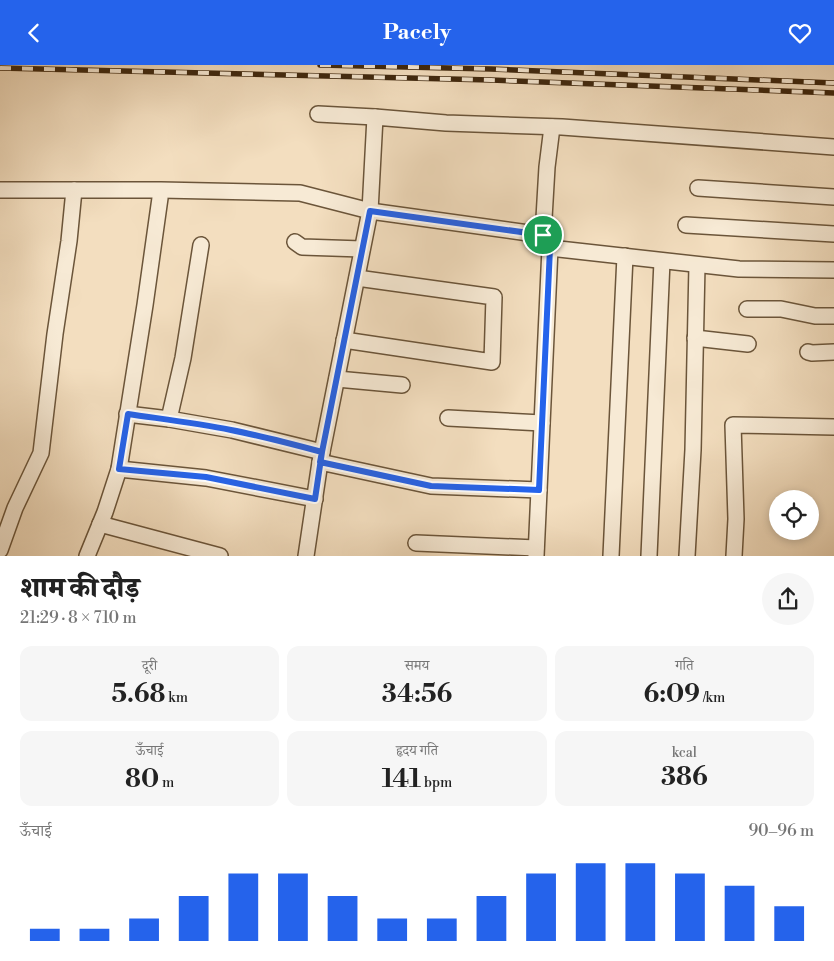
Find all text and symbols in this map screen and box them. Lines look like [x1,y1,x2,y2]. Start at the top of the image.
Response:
icon: back [20,19,48,47]
text: Pacely [383,19,451,46]
icon: heart [786,19,814,47]
pin [522,214,564,256]
icon: arrive [529,221,557,249]
map controls [769,490,819,540]
button: locate [769,490,819,540]
text: शाम की दौड़ [20,571,140,606]
button: share [762,573,814,625]
text: 21:29 · 8 × 710 m [20,608,136,628]
text: दूरी [142,657,157,675]
text: समय [405,657,429,675]
text: गति [675,657,693,675]
text: 5.68 [111,679,165,710]
text: 34:56 [382,679,452,710]
text: 6:09 [644,679,700,710]
text: km [165,689,188,707]
text: /km [700,689,725,707]
text: ऊँचाई [136,742,163,760]
text: हृदय गति [396,742,438,760]
text: kcal [672,744,697,762]
text: 386 [661,762,708,793]
text: 80 [125,764,159,795]
text: 141 [382,764,421,795]
text: m [159,774,174,792]
text: bpm [421,774,452,792]
text: ऊँचाई [20,821,52,841]
text: 90–96 m [748,821,814,841]

